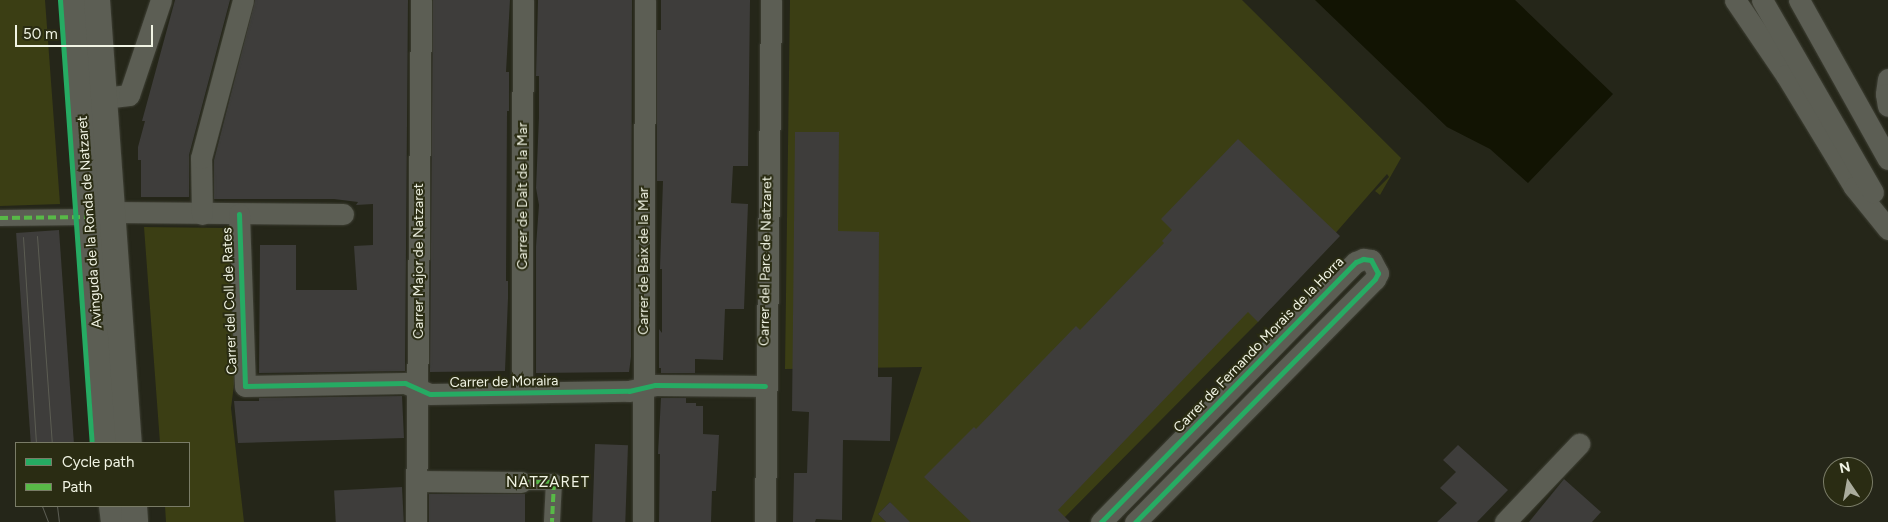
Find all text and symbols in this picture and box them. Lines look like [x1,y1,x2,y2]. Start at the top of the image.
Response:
scale bar [18,15,155,47]
text: 50 m [23,25,58,43]
street label: Avinguda de la Ronda de Natzaret [74,115,106,329]
street label: Carrer de Dalt de la Mar [515,122,531,270]
street label: Carrer del Parc de Natzaret [756,176,776,346]
street label: Carrer Major de Natzaret [411,183,427,339]
street label: Carrer de Baix de la Mar [636,187,652,335]
street label: Carrer del Coll de Rates [219,227,241,375]
street label: Carrer de Fernando Morais de la Horra [1170,254,1348,436]
street label: Carrer de Moraira [449,373,559,391]
legend [15,442,190,507]
text: Cycle path [62,453,134,471]
north arrow [1823,457,1873,507]
text: N [1838,458,1852,477]
district label: NATZARET [505,474,591,492]
text: Path [62,478,92,496]

